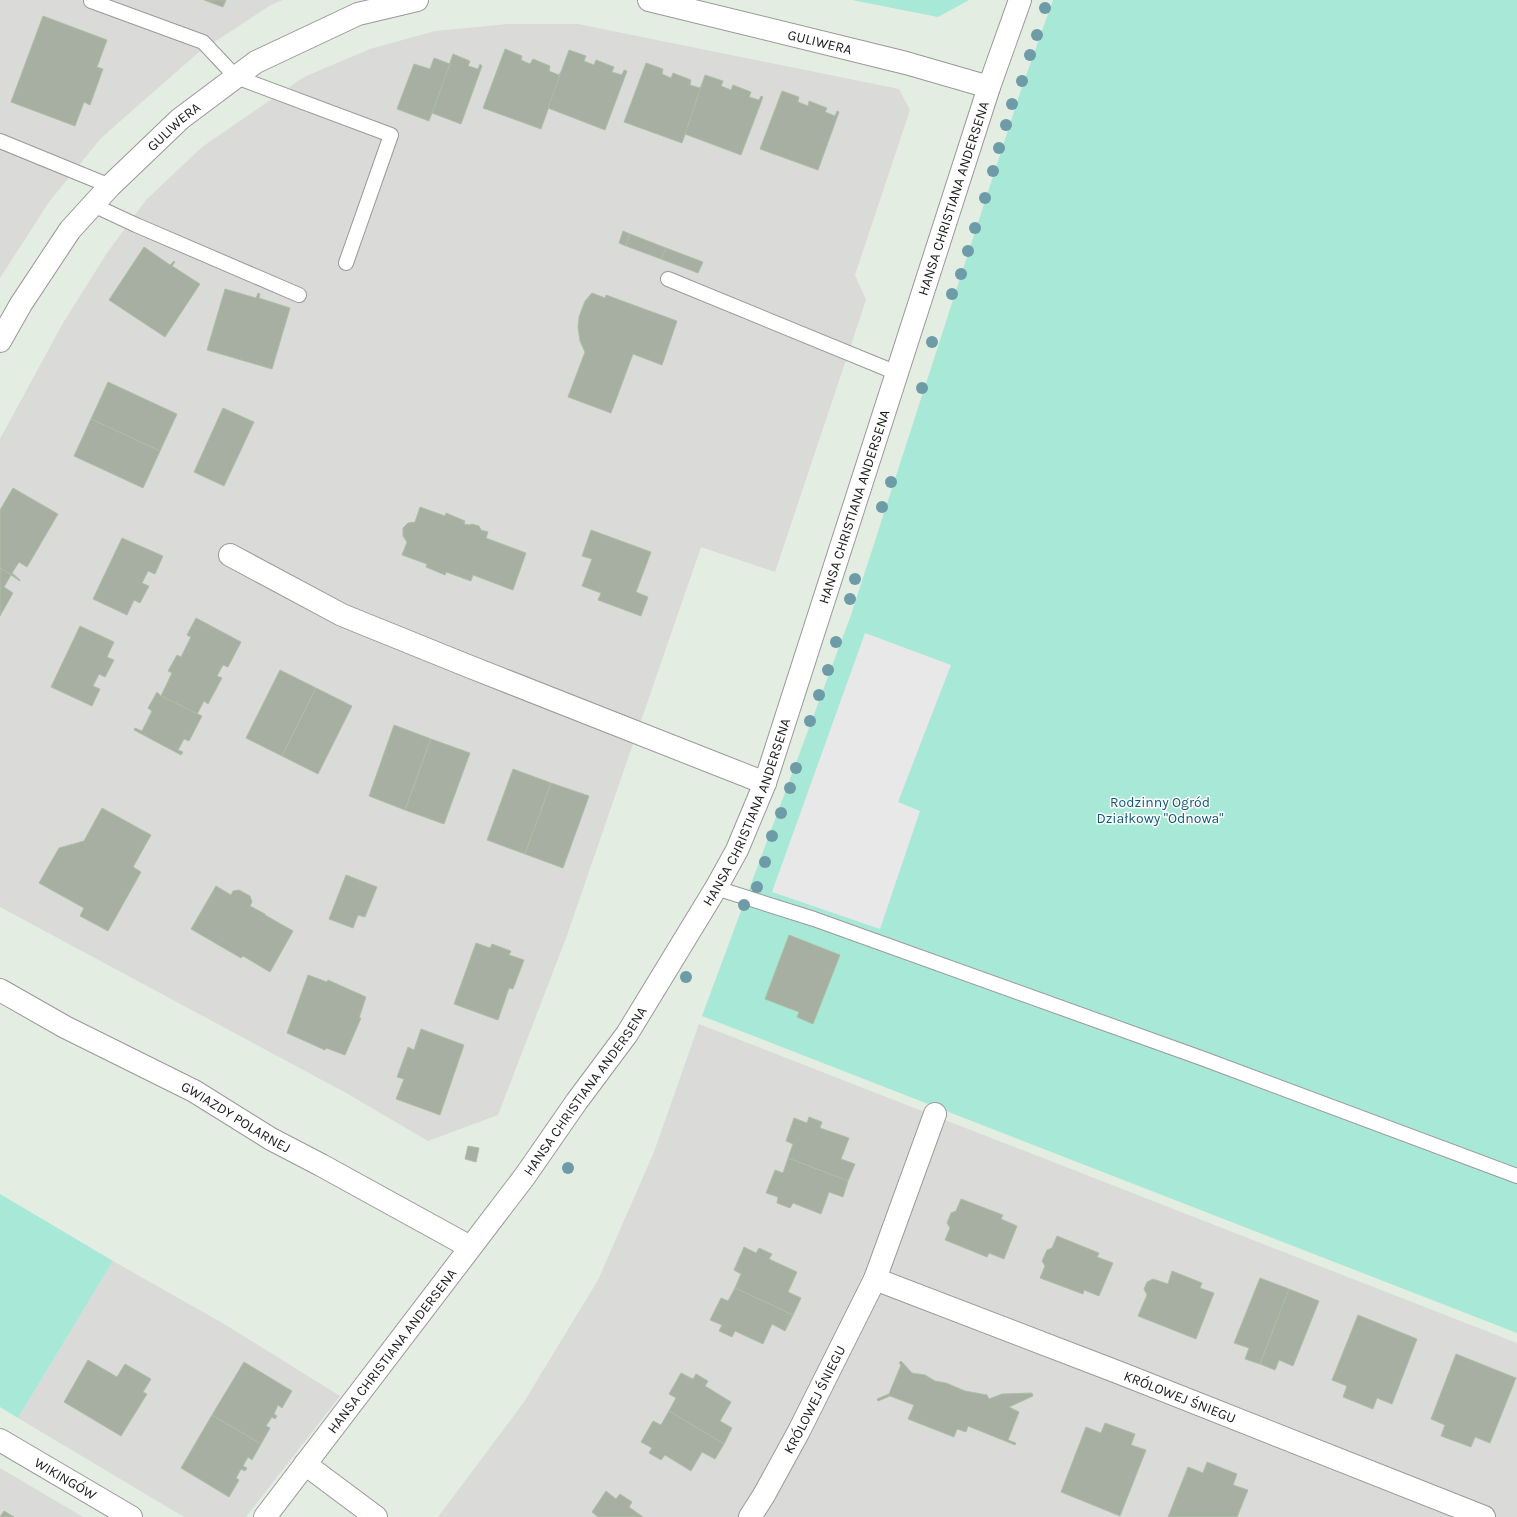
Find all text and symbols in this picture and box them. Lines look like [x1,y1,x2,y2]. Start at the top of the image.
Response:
street label: GULIWERA [786,26,854,58]
street label: GULIWERA [143,98,204,155]
street label: HANSA CHRISTIANA ANDERSENA [914,99,992,297]
street label: HANSA CHRISTIANA ANDERSENA [815,407,893,606]
street label: HANSA CHRISTIANA ANDERSENA [699,716,794,909]
park label: Rodzinny Ogród Działkowy "Odnowa" [1096,794,1224,827]
street label: HANSA CHRISTIANA ANDERSENA [520,1003,650,1179]
street label: GWIAZDY POLARNEJ [178,1078,293,1156]
street label: HANSA CHRISTIANA ANDERSENA [323,1265,460,1437]
street label: KRÓLOWEJ ŚNIEGU [780,1343,849,1457]
street label: KRÓLOWEJ ŚNIEGU [1122,1367,1239,1427]
street label: WIKINGÓW [31,1454,100,1504]

